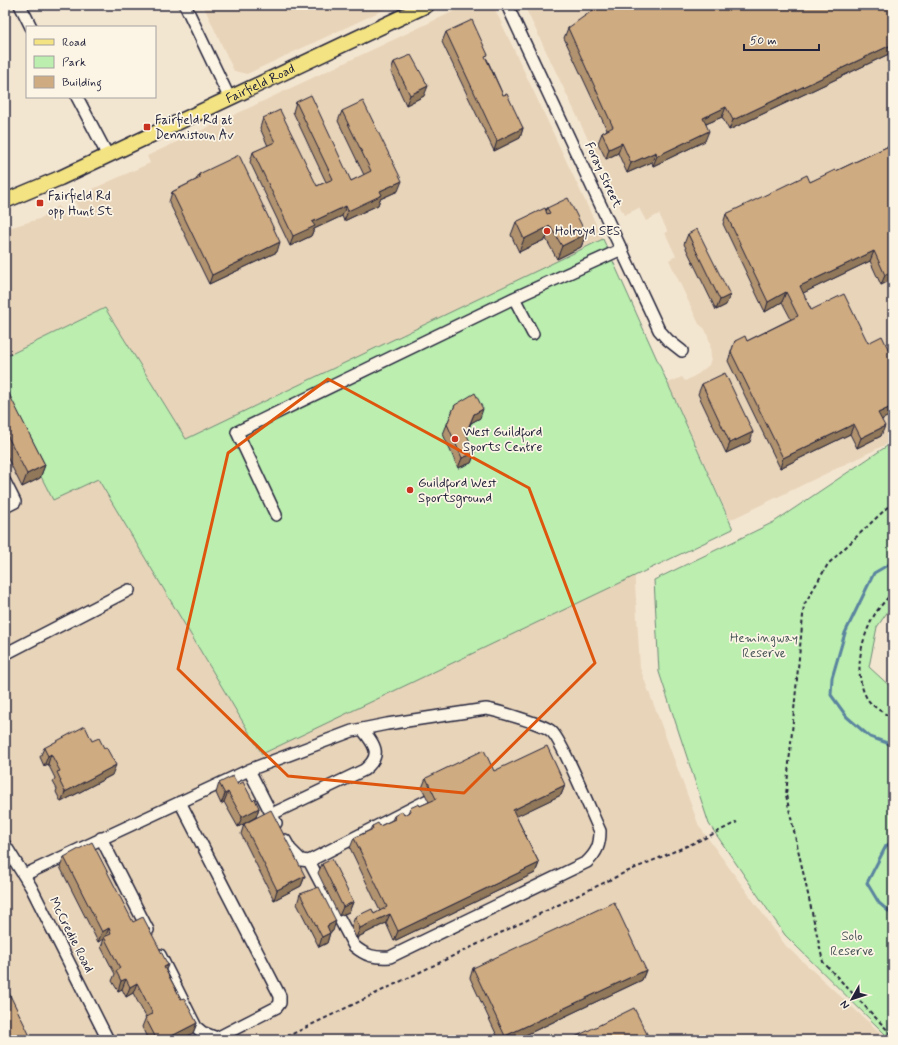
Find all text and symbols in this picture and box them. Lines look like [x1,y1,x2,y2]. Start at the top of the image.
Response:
legend [26,26,156,98]
scale bar [744,26,819,52]
text: 50 m [750,33,777,49]
text: Road [62,35,86,51]
text: Park [62,55,86,71]
street label: Fairfield Road [223,60,298,107]
text: Building [62,75,102,92]
place label: Fairfield Rd at Dennistoun Av [155,112,235,144]
marker: Fairfield Rd at Dennistoun Av [142,122,152,132]
street label: Foray Street [580,139,626,211]
place label: Fairfield Rd opp Hunt St [48,188,113,220]
marker: Fairfield Rd opp Hunt St [35,198,45,208]
place label: Holroyd SES [555,223,620,240]
marker: Holroyd SES [542,226,552,236]
place label: West Guildford Sports Centre [463,424,542,456]
marker: West Guildford Sports Centre [450,434,460,444]
place label: Guildford West Sportsground [418,475,496,508]
marker: Guildford West Sportsground [405,485,415,495]
park label: Hemingway Reserve [730,630,798,662]
street label: McCredie Road [45,894,97,976]
park label: Solo Reserve [830,928,874,960]
north arrow [832,979,872,1019]
text: N [837,997,853,1012]

